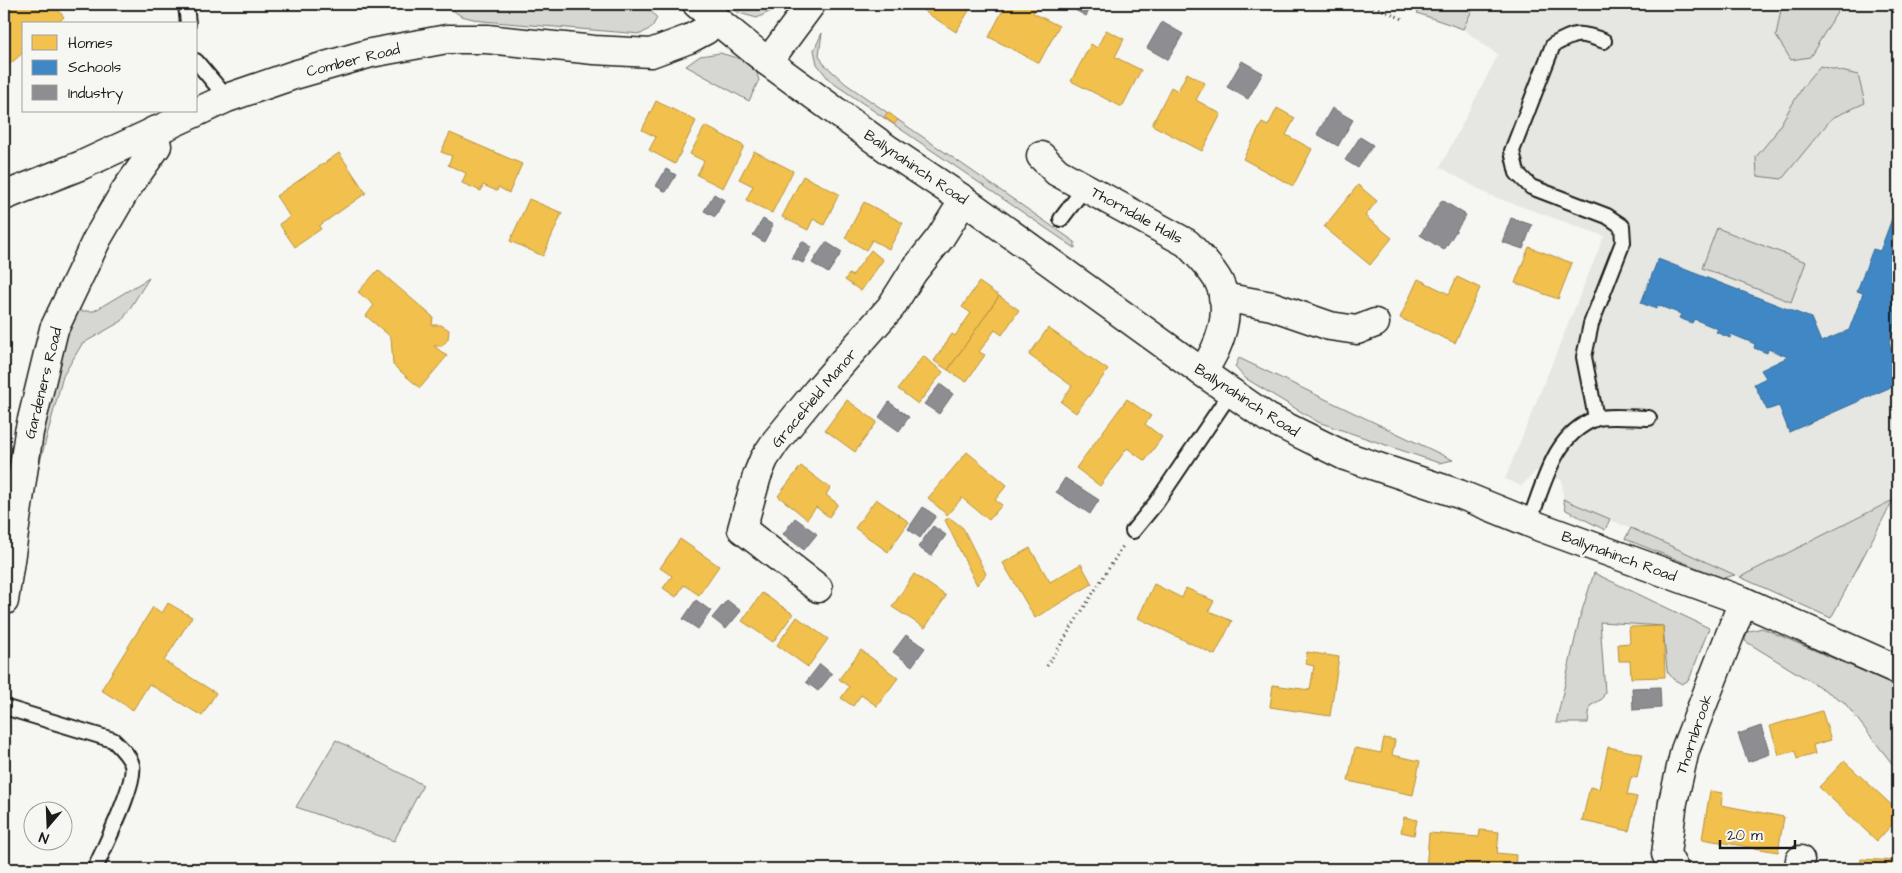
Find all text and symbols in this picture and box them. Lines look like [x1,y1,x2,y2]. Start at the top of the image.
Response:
legend [22,22,198,112]
text: Homes [68,33,113,54]
street label: Comber Road [304,39,403,82]
text: Schools [68,57,122,78]
text: Industry [68,83,123,105]
street label: Ballynahinch Road [859,125,972,211]
street label: Thorndale Halls [1087,182,1187,250]
street label: Gardeners Road [20,325,68,441]
street label: Gracefield Manor [767,344,862,452]
street label: Ballynahinch Road [1190,359,1303,443]
street label: Ballynahinch Road [1558,526,1680,588]
street label: Thornbrook [1671,691,1718,777]
north arrow [22,800,72,850]
scale bar [1720,818,1794,850]
text: 20 m [1727,825,1763,846]
text: N [36,826,52,848]

